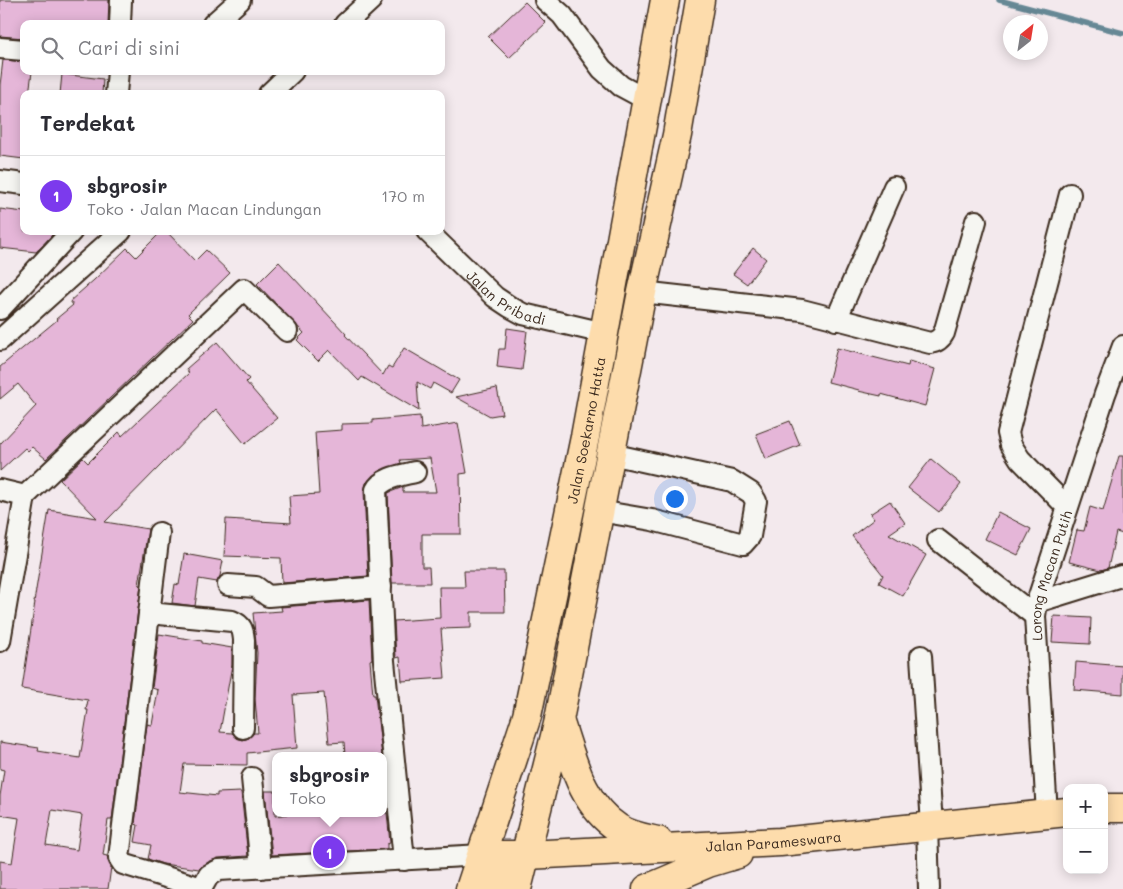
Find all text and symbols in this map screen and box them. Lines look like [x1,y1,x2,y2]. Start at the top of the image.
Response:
north arrow [1003,15,1048,60]
search box [20,20,445,75]
icon: search [38,34,66,62]
text: Cari di sini [78,35,180,60]
text: Terdekat [40,109,135,136]
text: sbgrosir [87,173,167,198]
text: 1 [52,185,60,206]
text: 170 m [381,185,425,206]
text: Toko · Jalan Macan Lindungan [87,198,321,219]
street label: Jalan Pribadi [463,265,548,329]
street label: Jalan Soekarno Hatta [562,355,609,505]
your location [662,486,688,512]
street label: Lorong Macan Putih [1025,508,1076,641]
popup [272,752,387,817]
text: sbgrosir [289,762,370,787]
map controls [1063,784,1108,874]
button: + [1063,784,1108,829]
text: Toko [289,787,326,808]
street label: Jalan Parameswara [705,826,842,855]
button: − [1063,829,1108,874]
pin: 1 [313,833,345,871]

